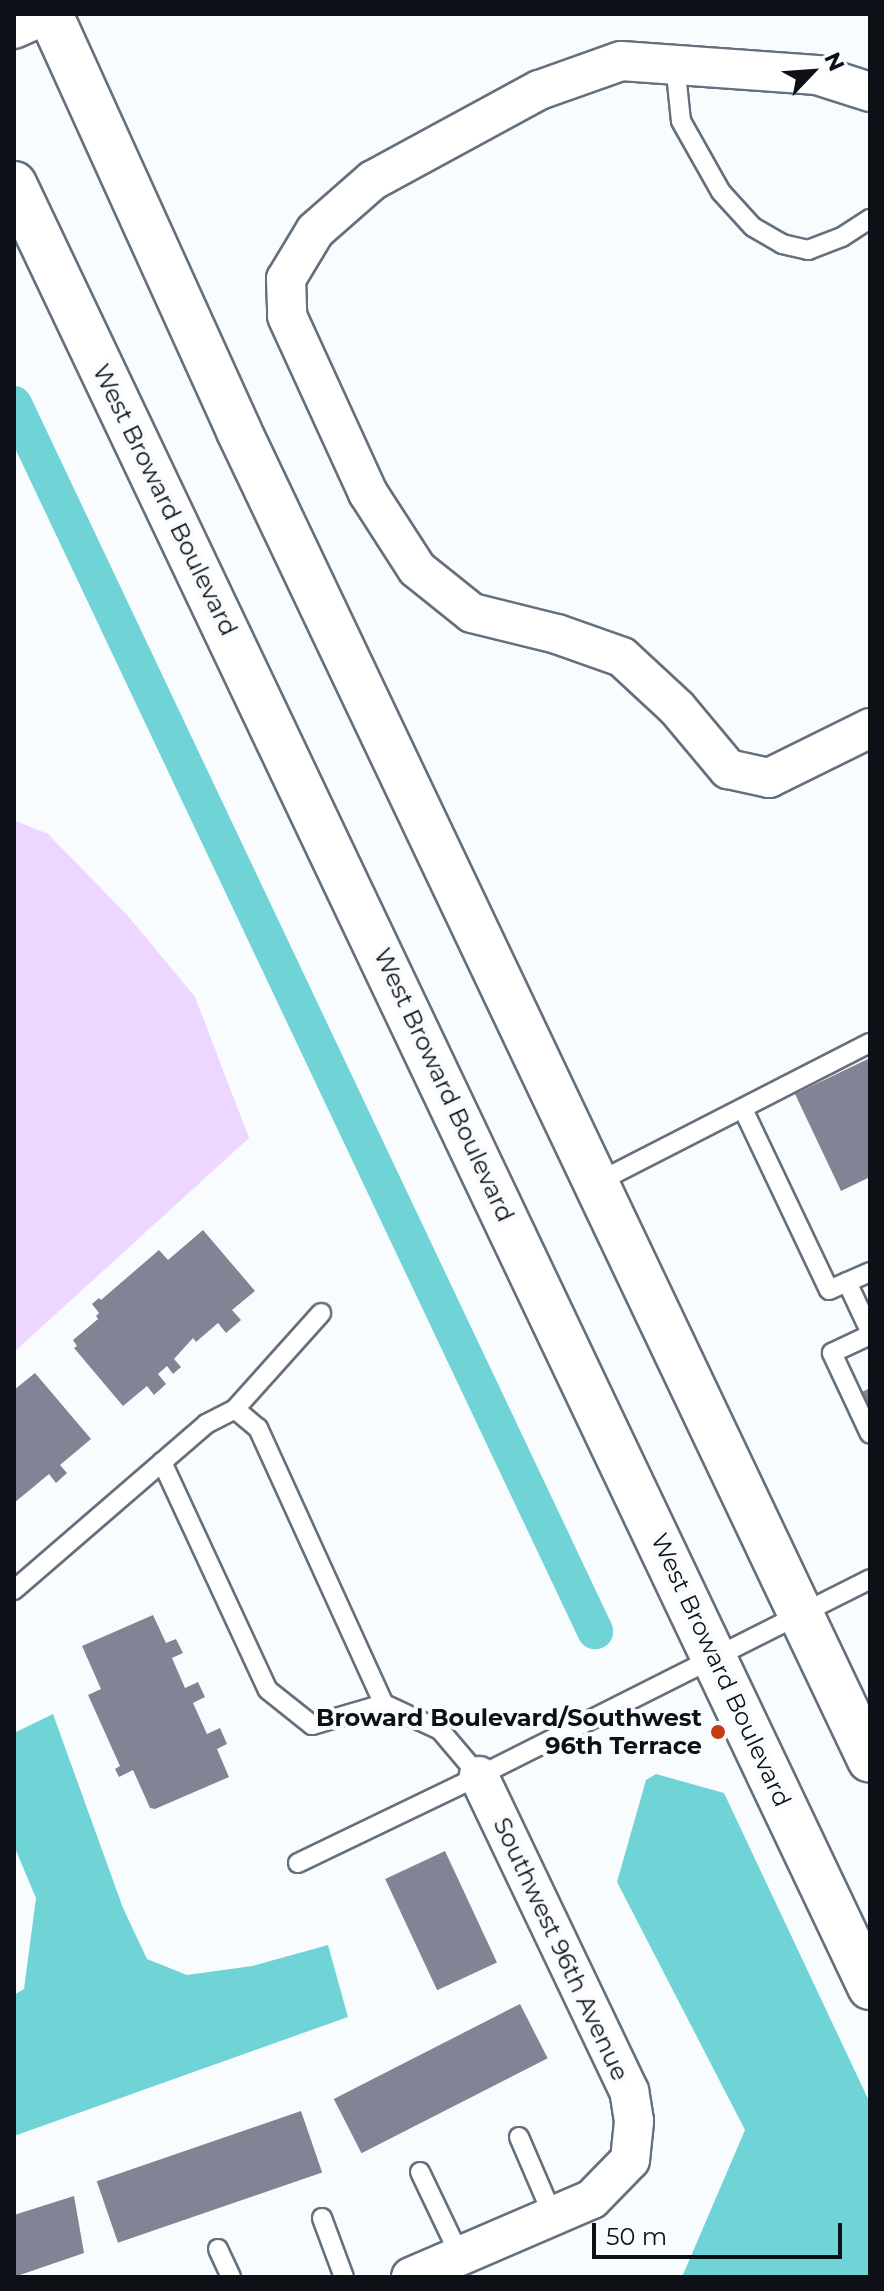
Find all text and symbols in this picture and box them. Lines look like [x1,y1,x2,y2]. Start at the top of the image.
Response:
north arrow [772,32,852,112]
text: N [818,48,850,75]
street label: West Broward Boulevard [87,359,243,641]
street label: West Broward Boulevard [368,944,520,1226]
street label: West Broward Boulevard [645,1529,797,1811]
place label: Broward Boulevard/Southwest 96th Terrace [316,1704,702,1760]
marker: Broward Boulevard/Southwest 96th Terrace [709,1723,727,1741]
street label: Southwest 96th Avenue [487,1813,635,2085]
scale bar [596,2207,846,2257]
text: 50 m [606,2222,667,2251]

